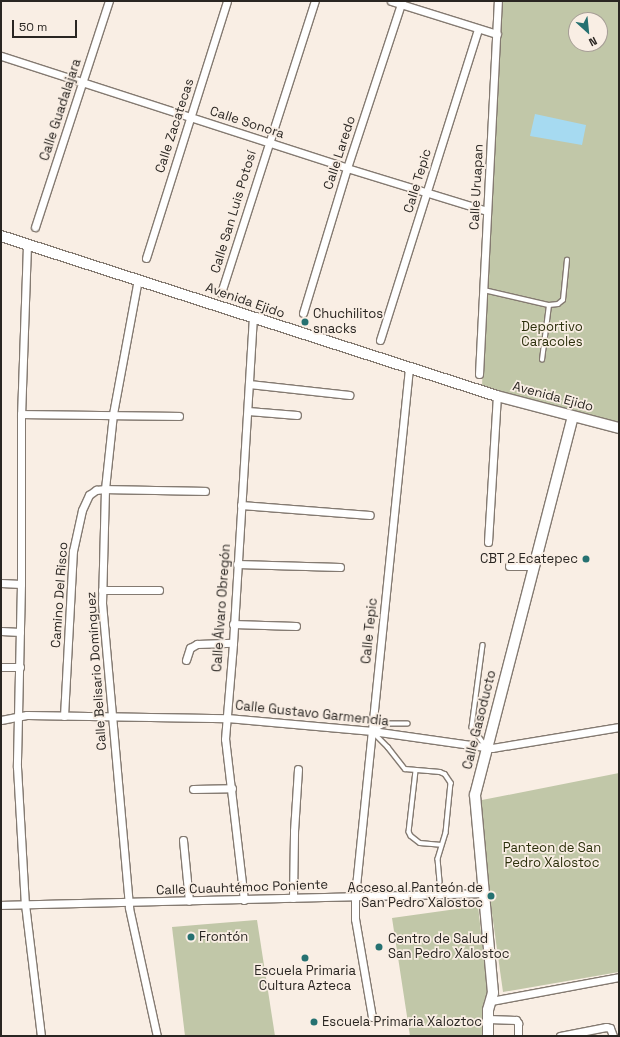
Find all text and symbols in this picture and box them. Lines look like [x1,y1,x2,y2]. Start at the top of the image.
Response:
scale bar [14,12,79,38]
north arrow [568,12,608,52]
text: 50 m [19,19,47,35]
text: N [587,34,599,50]
street label: Calle Guadalajara [37,57,85,163]
street label: Calle Zacatecas [152,77,198,175]
street label: Calle Sonora [208,104,286,142]
street label: Calle Laredo [321,114,359,192]
street label: Calle Uruapan [467,144,487,230]
street label: Calle Tepic [401,147,435,215]
street label: Calle San Luis Potosí [208,149,260,275]
street label: Avenida Ejido [203,280,287,322]
place label: Chuchilitos snacks [313,307,383,338]
marker: Chuchilitos snacks [300,317,310,327]
park label: Deportivo Caracoles [521,320,583,351]
street label: Avenida Ejido [511,379,595,415]
street label: Camino Del Risco [49,541,71,649]
street label: Calle Álvaro Obregón [210,543,234,673]
place label: CBT 2 Ecatepec [480,551,578,567]
marker: CBT 2 Ecatepec [581,554,591,564]
street label: Calle Belisario Domínguez [84,591,110,751]
street label: Calle Tepic [359,597,381,665]
street label: Calle Gasoducto [460,669,500,771]
street label: Calle Gustavo Garmendia [234,698,390,730]
park label: Panteon de San Pedro Xalostoc [503,841,601,872]
street label: Calle Cuauhtémoc Poniente [156,877,328,899]
place label: Acceso al Panteón de San Pedro Xalostoc [348,881,483,912]
marker: Acceso al Panteón de San Pedro Xalostoc [486,891,496,901]
place label: Frontón [199,929,248,945]
marker: Frontón [186,932,196,942]
place label: Centro de Salud San Pedro Xalostoc [388,932,510,963]
marker: Centro de Salud San Pedro Xalostoc [373,941,385,953]
marker: Escuela Primaria Cultura Azteca [300,953,310,963]
place label: Escuela Primaria Cultura Azteca [254,964,356,995]
place label: Escuela Primaria Xaloztoc [322,1014,482,1030]
marker: Escuela Primaria Xaloztoc [309,1017,319,1027]

